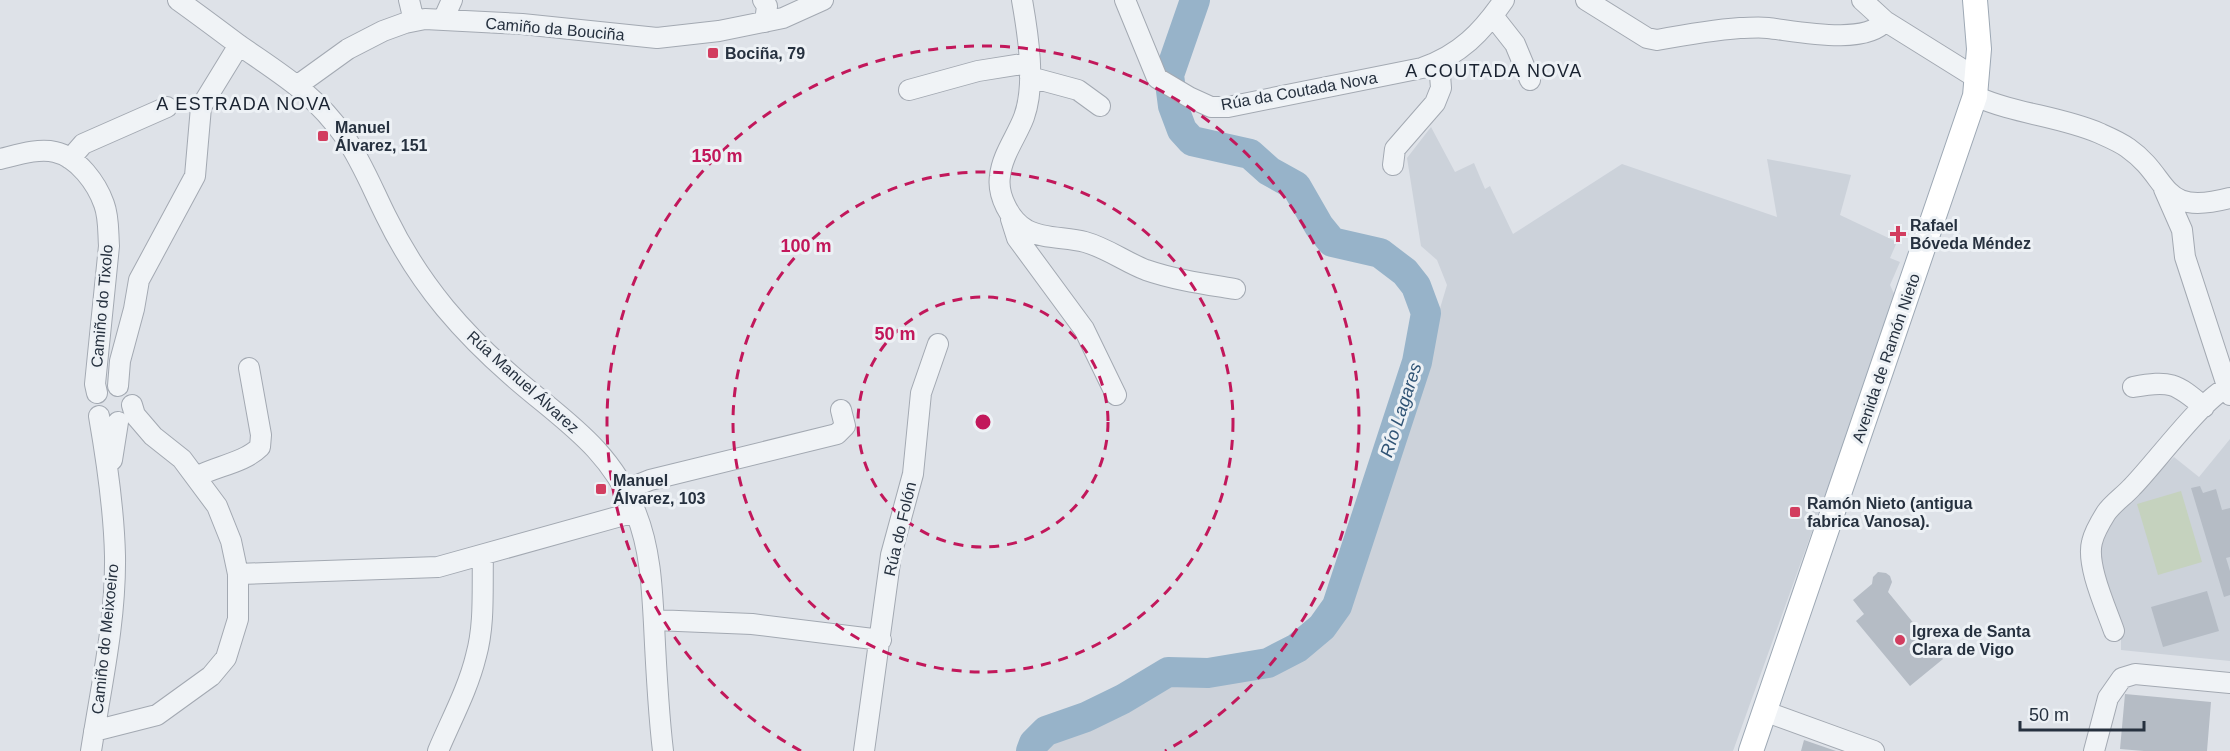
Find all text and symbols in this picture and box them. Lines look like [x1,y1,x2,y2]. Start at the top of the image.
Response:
street label: Camiño da Bouciña [485,14,625,44]
place label: Bociña, 79 [725,45,805,62]
marker: Bociña, 79 [706,46,720,60]
district label: A COUTADA NOVA [1405,61,1583,81]
street label: Rúa da Coutada Nova [1220,69,1379,113]
district label: A ESTRADA NOVA [156,94,332,114]
place label: Manuel Álvarez, 151 [335,119,428,154]
marker: Manuel Álvarez, 151 [316,129,330,143]
text: 150 m [691,146,743,166]
place label: Rafael Bóveda Méndez [1910,217,2031,252]
marker: Rafael Bóveda Méndez [1891,227,1905,241]
text: 100 m [780,236,832,256]
street label: Camiño do Tixolo [88,244,116,368]
street label: Avenida de Ramón Nieto [1849,271,1923,445]
text: 50 m [874,324,916,344]
street label: Rúa Manuel Álvarez [464,327,583,437]
water label: Río Lagares [1376,360,1426,460]
centre of rings [973,412,993,432]
place label: Manuel Álvarez, 103 [613,472,706,507]
street label: Rúa do Folón [881,480,919,578]
marker: Manuel Álvarez, 103 [594,482,608,496]
place label: Ramón Nieto (antigua fabrica Vanosa). [1807,495,1972,530]
marker: Ramón Nieto (antigua fabrica Vanosa). [1788,505,1802,519]
street label: Camiño do Meixoeiro [89,563,121,715]
place label: Igrexa de Santa Clara de Vigo [1912,623,2030,658]
marker: Igrexa de Santa Clara de Vigo [1893,633,1907,647]
scale bar [2020,694,2144,732]
text: 50 m [2029,705,2069,725]

